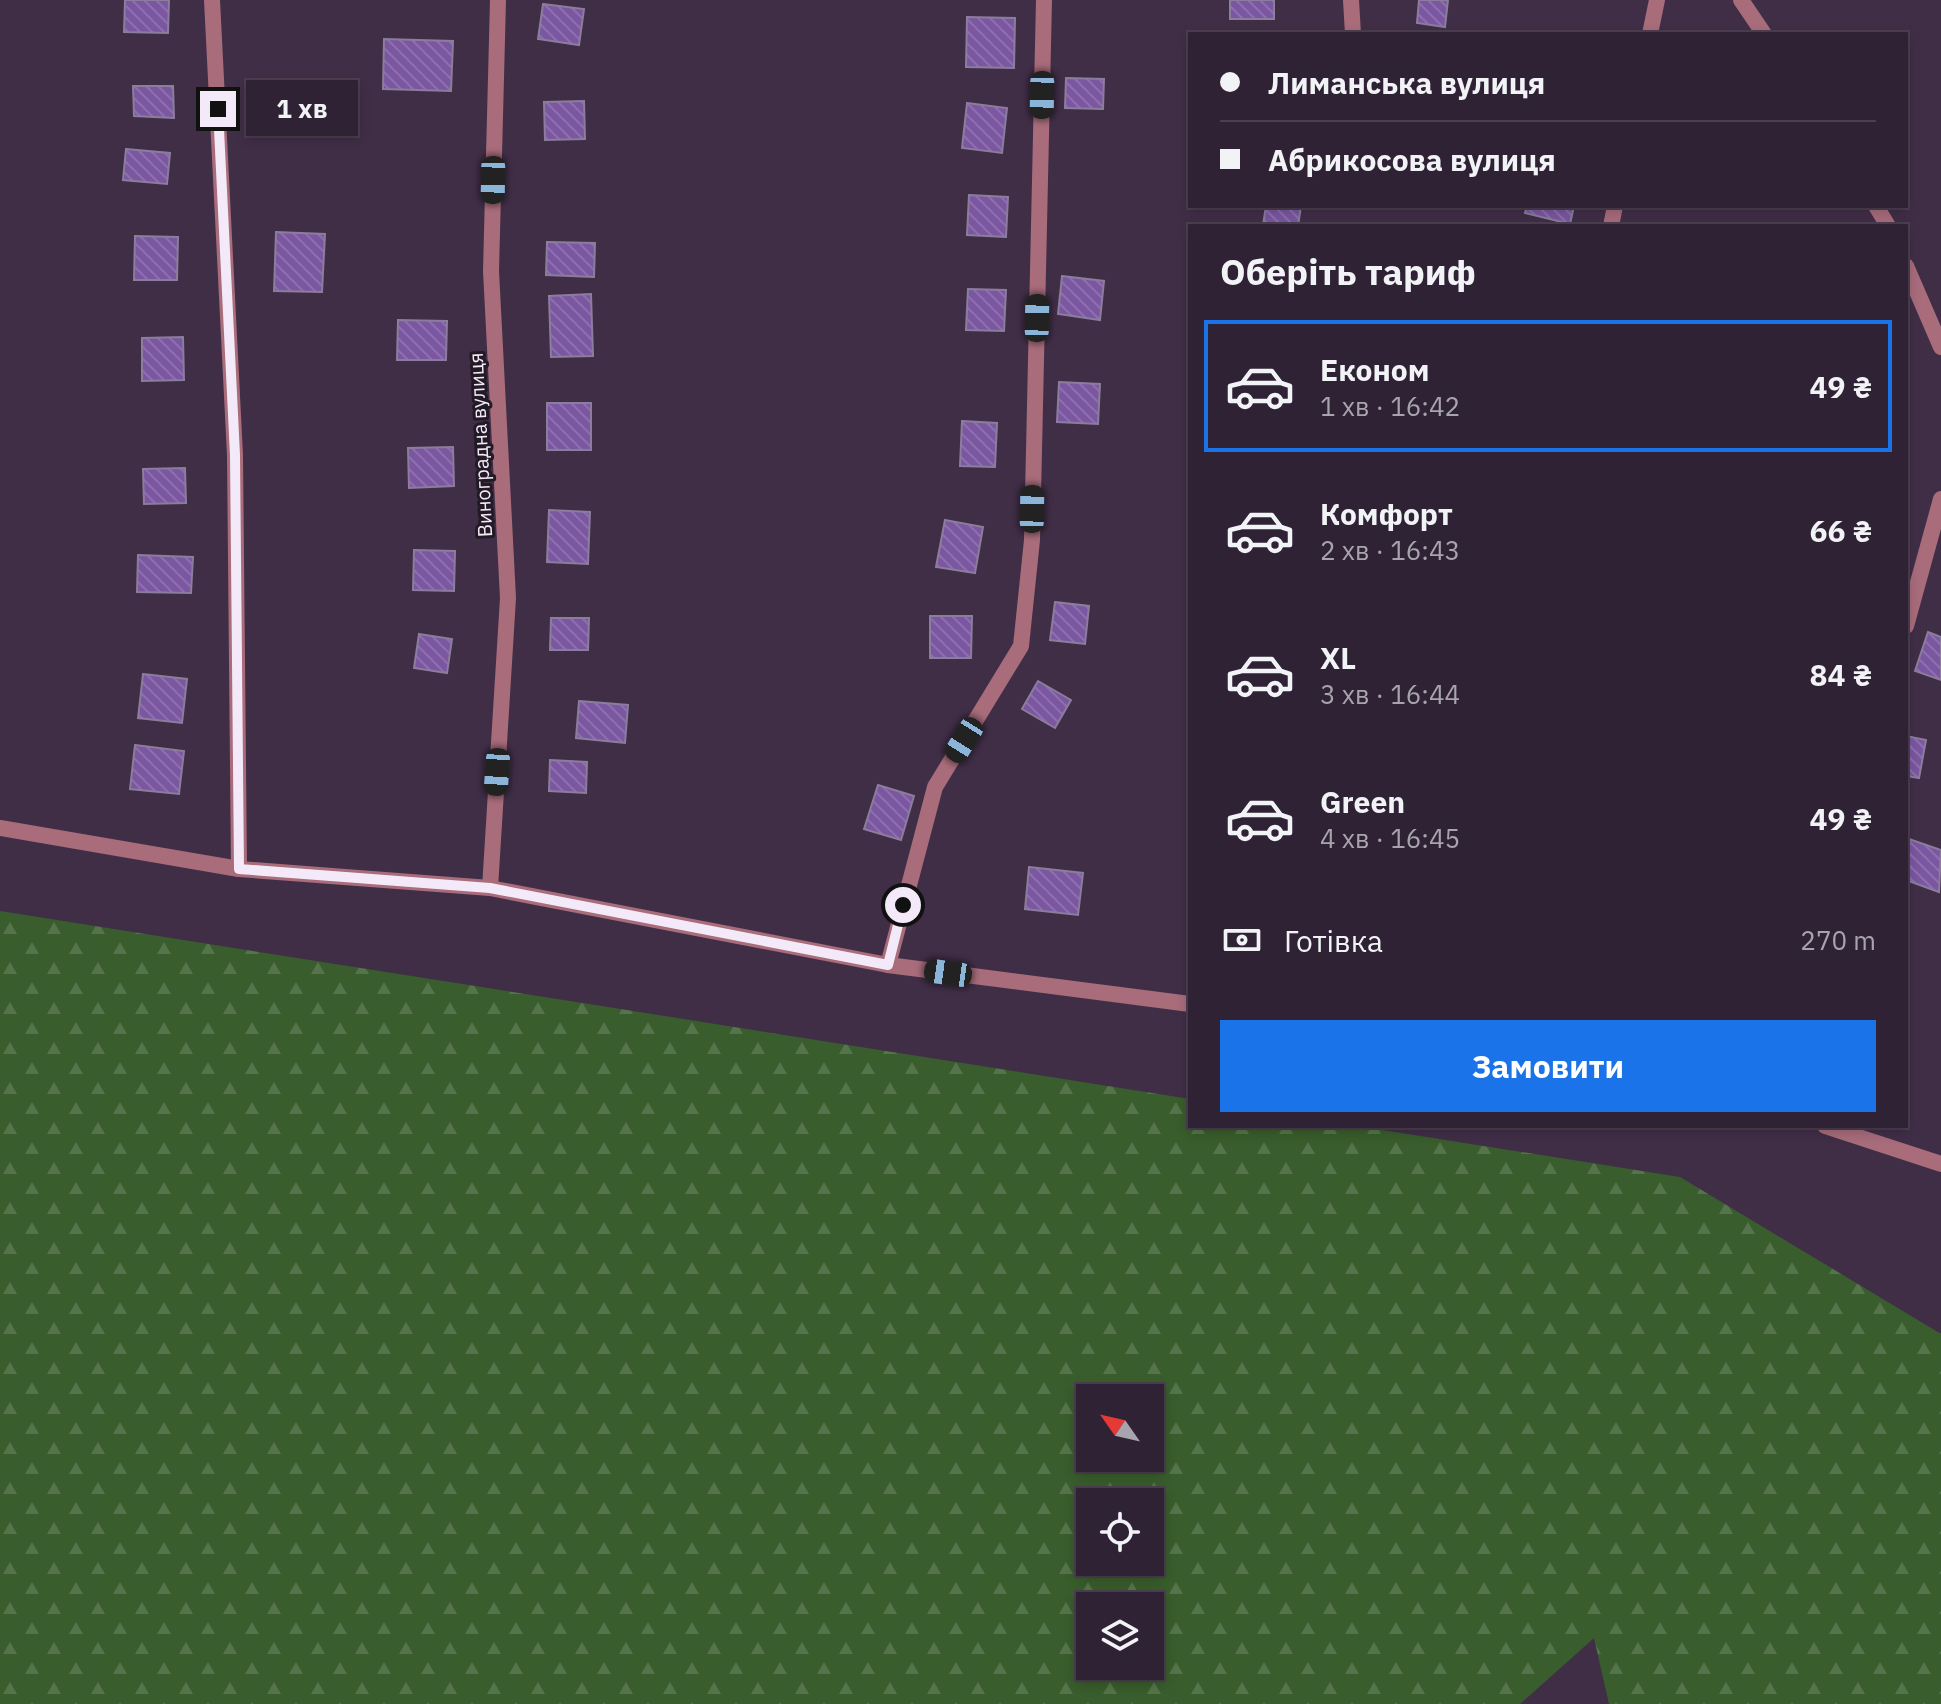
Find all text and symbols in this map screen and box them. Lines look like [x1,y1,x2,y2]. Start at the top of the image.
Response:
text: Лиманська вулиця [1268,63,1545,102]
car [1030,71,1054,119]
callout: 1 хв [246,81,358,137]
route end [200,91,236,127]
text: 1 хв [276,91,328,125]
text: Абрикосова вулиця [1268,140,1556,179]
car [481,156,505,204]
text: Оберіть тариф [1220,248,1476,295]
car [1025,294,1049,342]
icon: car [1224,350,1296,422]
text: Економ [1320,350,1430,389]
street label: Виноградна вулиця [462,352,498,538]
text: 49 ₴ [1810,367,1872,406]
text: 1 хв · 16:42 [1320,389,1460,423]
car [1020,485,1044,533]
icon: car [1224,494,1296,566]
text: Комфорт [1320,494,1453,533]
text: 66 ₴ [1810,511,1872,550]
text: 2 хв · 16:43 [1320,533,1460,567]
icon: car [1224,638,1296,710]
text: XL [1320,638,1356,677]
text: 84 ₴ [1810,655,1872,694]
text: 3 хв · 16:44 [1320,677,1460,711]
car [941,713,987,767]
car [483,747,511,797]
icon: car [1224,782,1296,854]
text: Green [1320,782,1405,821]
text: 49 ₴ [1810,799,1872,838]
text: 4 хв · 16:45 [1320,821,1460,855]
route start [885,887,921,923]
icon: cash [1220,918,1264,962]
text: Готівка [1284,921,1383,960]
text: 270 m [1800,923,1876,957]
car [923,958,973,988]
button: Замовити [1220,1020,1876,1112]
north arrow [1076,1384,1164,1472]
map controls [1076,1384,1164,1680]
button: locate [1076,1488,1164,1576]
button: layers [1076,1592,1164,1680]

